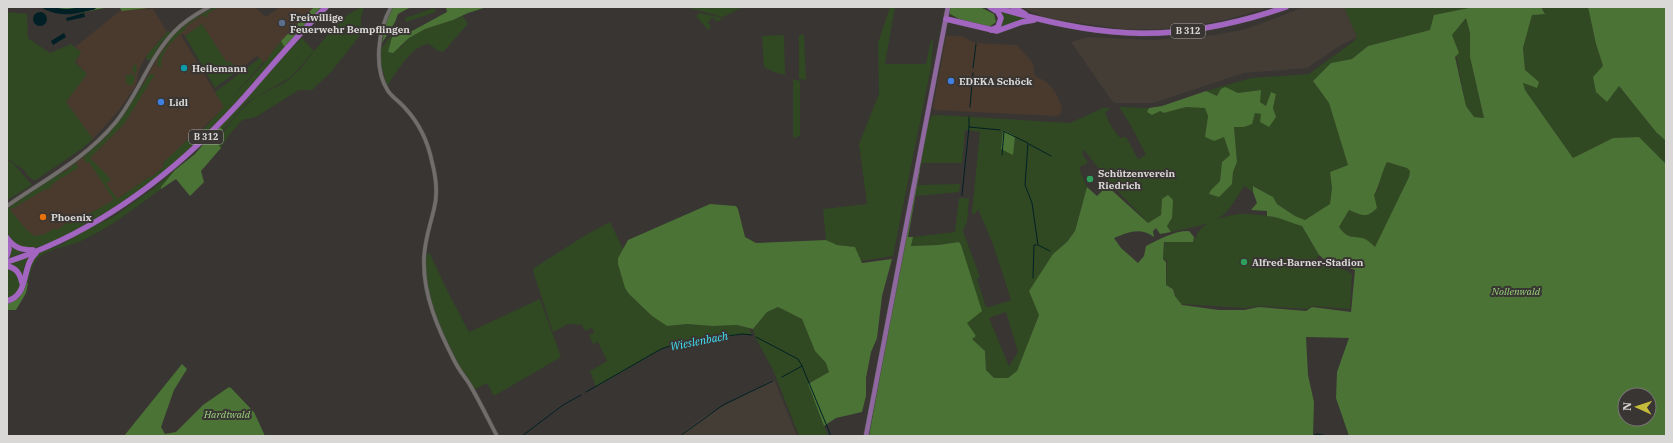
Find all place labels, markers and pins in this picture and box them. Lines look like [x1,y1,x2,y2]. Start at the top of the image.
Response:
place label: Freiwillige Feuerwehr Bempflingen [290,11,410,36]
marker: Freiwillige Feuerwehr Bempflingen [277,18,287,28]
place label: Heilemann [192,62,247,75]
marker: Heilemann [179,63,189,73]
place label: EDEKA Schöck [959,75,1033,88]
marker: EDEKA Schöck [946,76,956,86]
place label: Lidl [169,96,188,109]
marker: Lidl [156,97,166,107]
place label: Schützenverein Riedrich [1098,167,1176,192]
marker: Schützenverein Riedrich [1085,174,1095,184]
place label: Phoenix [51,211,92,224]
marker: Phoenix [38,212,48,222]
place label: Alfred-Barner-Stadion [1252,256,1364,269]
marker: Alfred-Barner-Stadion [1239,257,1249,267]

